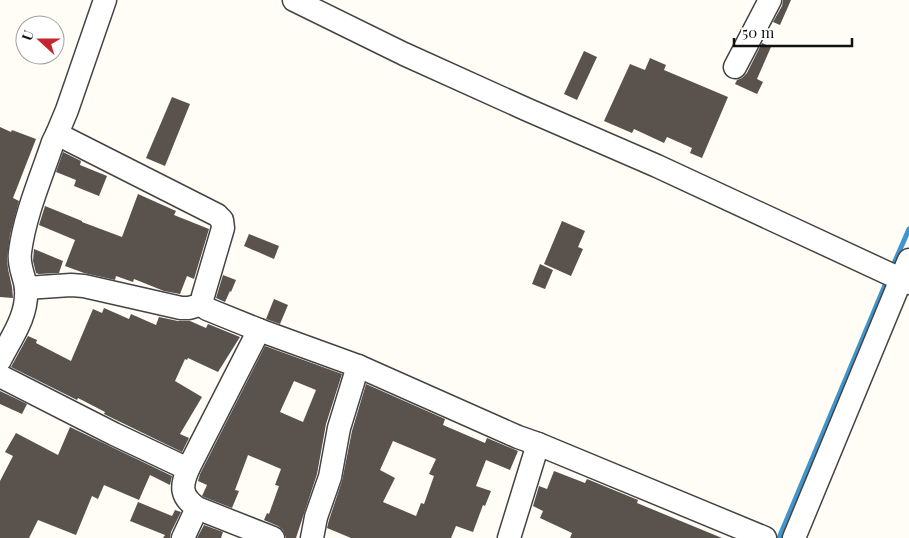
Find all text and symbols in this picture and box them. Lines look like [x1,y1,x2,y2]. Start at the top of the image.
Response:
north arrow [15,15,65,65]
scale bar [734,15,852,47]
text: 50 m [742,22,775,42]
text: U [17,27,38,43]

